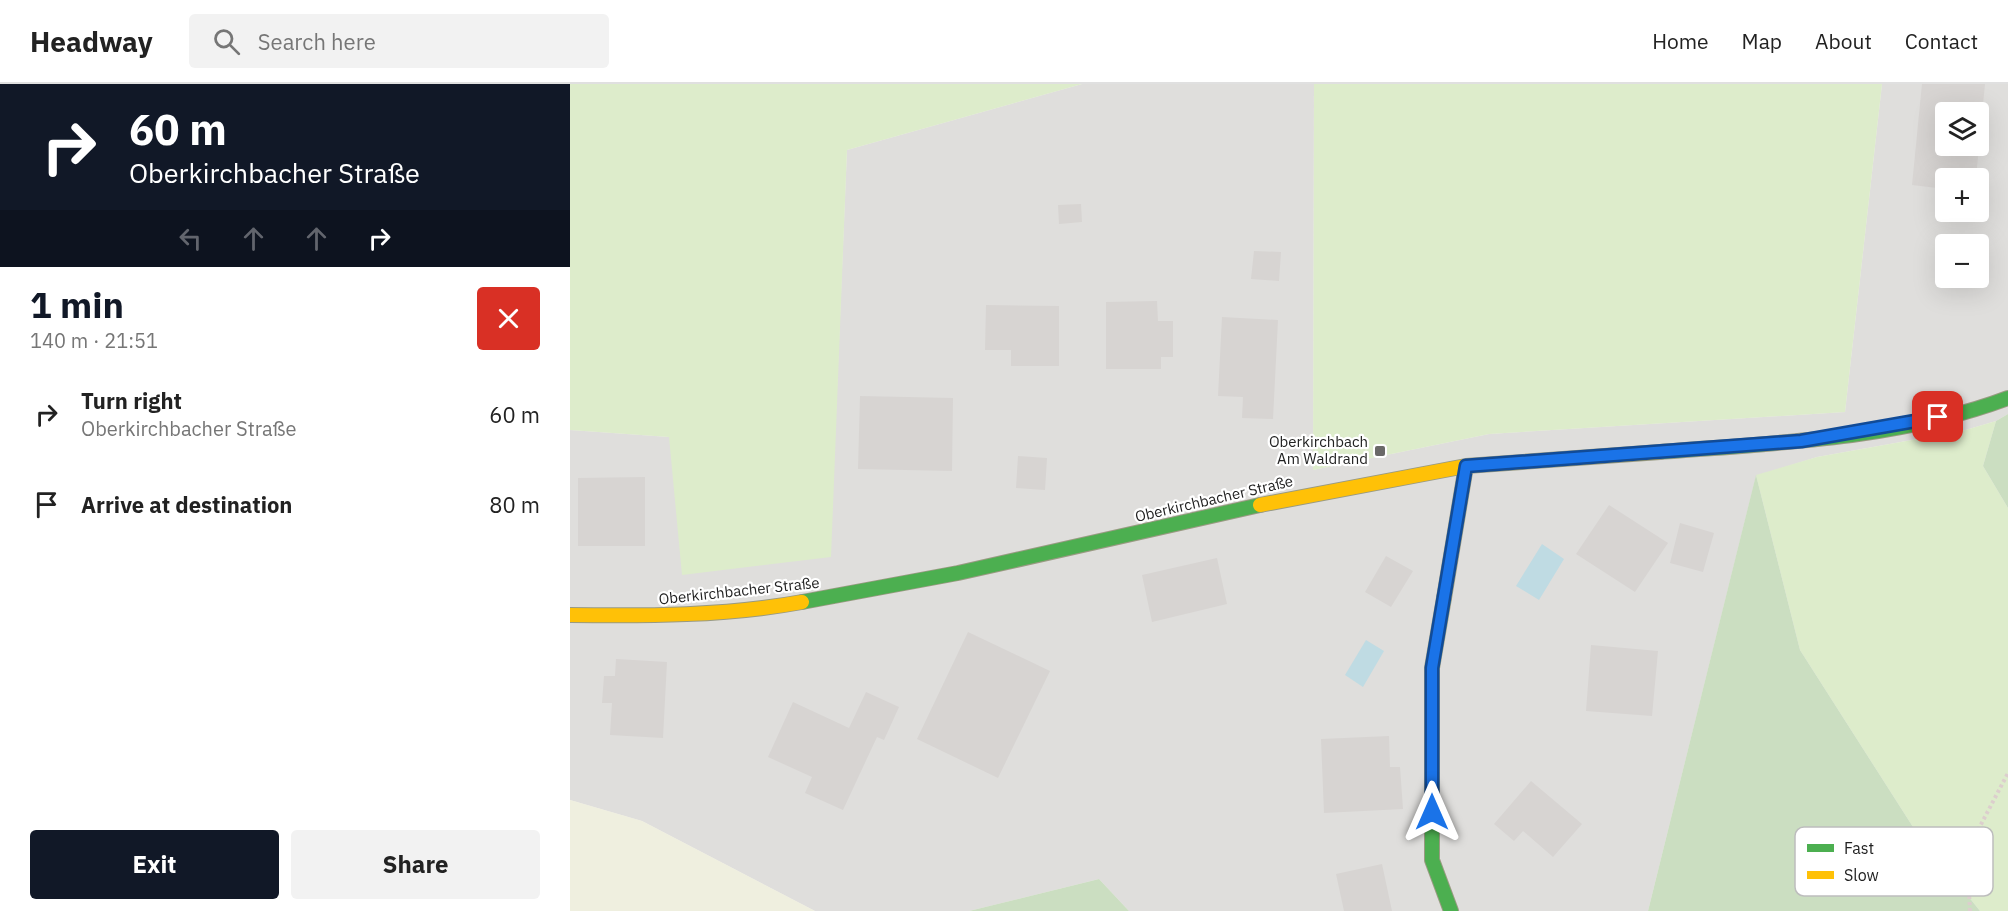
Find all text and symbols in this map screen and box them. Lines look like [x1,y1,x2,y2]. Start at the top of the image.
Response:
search box [189,14,609,68]
text: Headway [30,23,153,60]
icon: search [210,25,243,58]
text: Search here [258,27,376,56]
text: Home [1652,27,1709,55]
text: Map [1742,27,1782,55]
text: About [1815,27,1872,55]
text: Contact [1905,27,1978,55]
text: 60 m [129,102,227,157]
map controls [1935,102,1989,288]
button: layers [1935,102,1989,156]
icon: right [30,108,108,186]
text: Oberkirchbacher Straße [129,155,420,190]
button: + [1935,168,1989,222]
icon: left [174,222,207,255]
icon: ahead [237,222,270,255]
icon: ahead [300,222,333,255]
icon: right [363,222,396,255]
button: − [1935,234,1989,288]
text: 1 min [30,281,124,328]
button: close [477,287,540,350]
text: 140 m · 21:51 [30,327,158,354]
text: Turn right [81,386,182,415]
pin [1912,391,1963,442]
icon: right [30,398,63,431]
text: 60 m [489,400,540,429]
icon: arrive [1921,400,1954,433]
text: Oberkirchbacher Straße [81,415,296,442]
place label: Oberkirchbach Am Waldrand [1269,432,1368,468]
marker: Oberkirchbach Am Waldrand [1373,444,1387,458]
street label: Oberkirchbacher Straße [1133,471,1295,526]
icon: arrive [30,488,63,521]
text: Arrive at destination [81,490,292,519]
text: 80 m [489,490,540,519]
street label: Oberkirchbacher Straße [658,573,820,608]
position arrow [1400,780,1464,844]
legend [1795,827,1993,896]
button: Exit [30,830,279,899]
button: Share [291,830,540,899]
text: Fast [1844,838,1874,858]
text: Slow [1844,865,1879,885]

